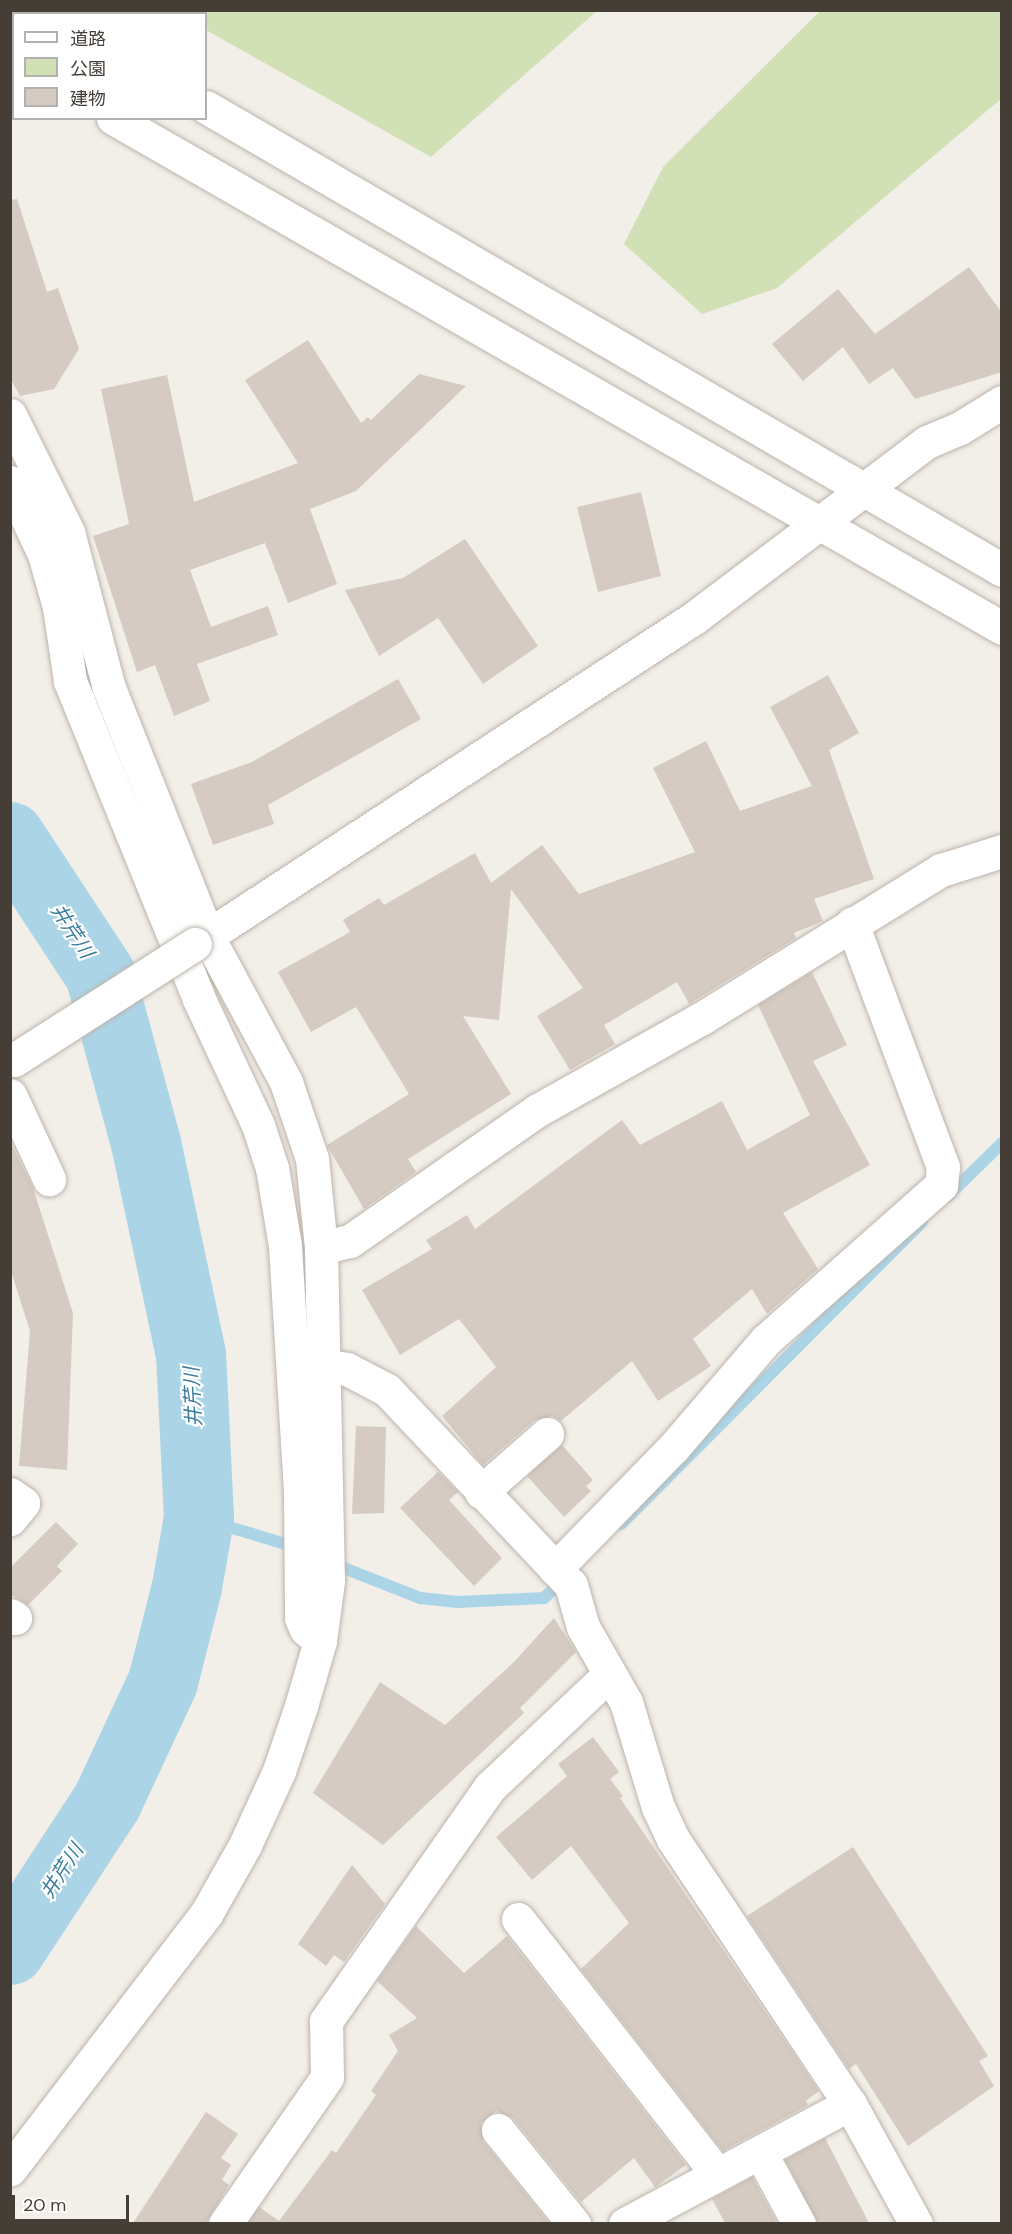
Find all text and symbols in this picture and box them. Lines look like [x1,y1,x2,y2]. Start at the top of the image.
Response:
legend [12,12,207,120]
text: 道路 [70,27,106,51]
text: 公園 [70,57,106,81]
text: 建物 [70,87,106,111]
water label: 井芹川 [46,899,98,963]
water label: 井芹川 [179,1366,207,1428]
water label: 井芹川 [36,1839,88,1903]
scale bar [15,2183,132,2221]
text: 20 m [23,2193,66,2217]

